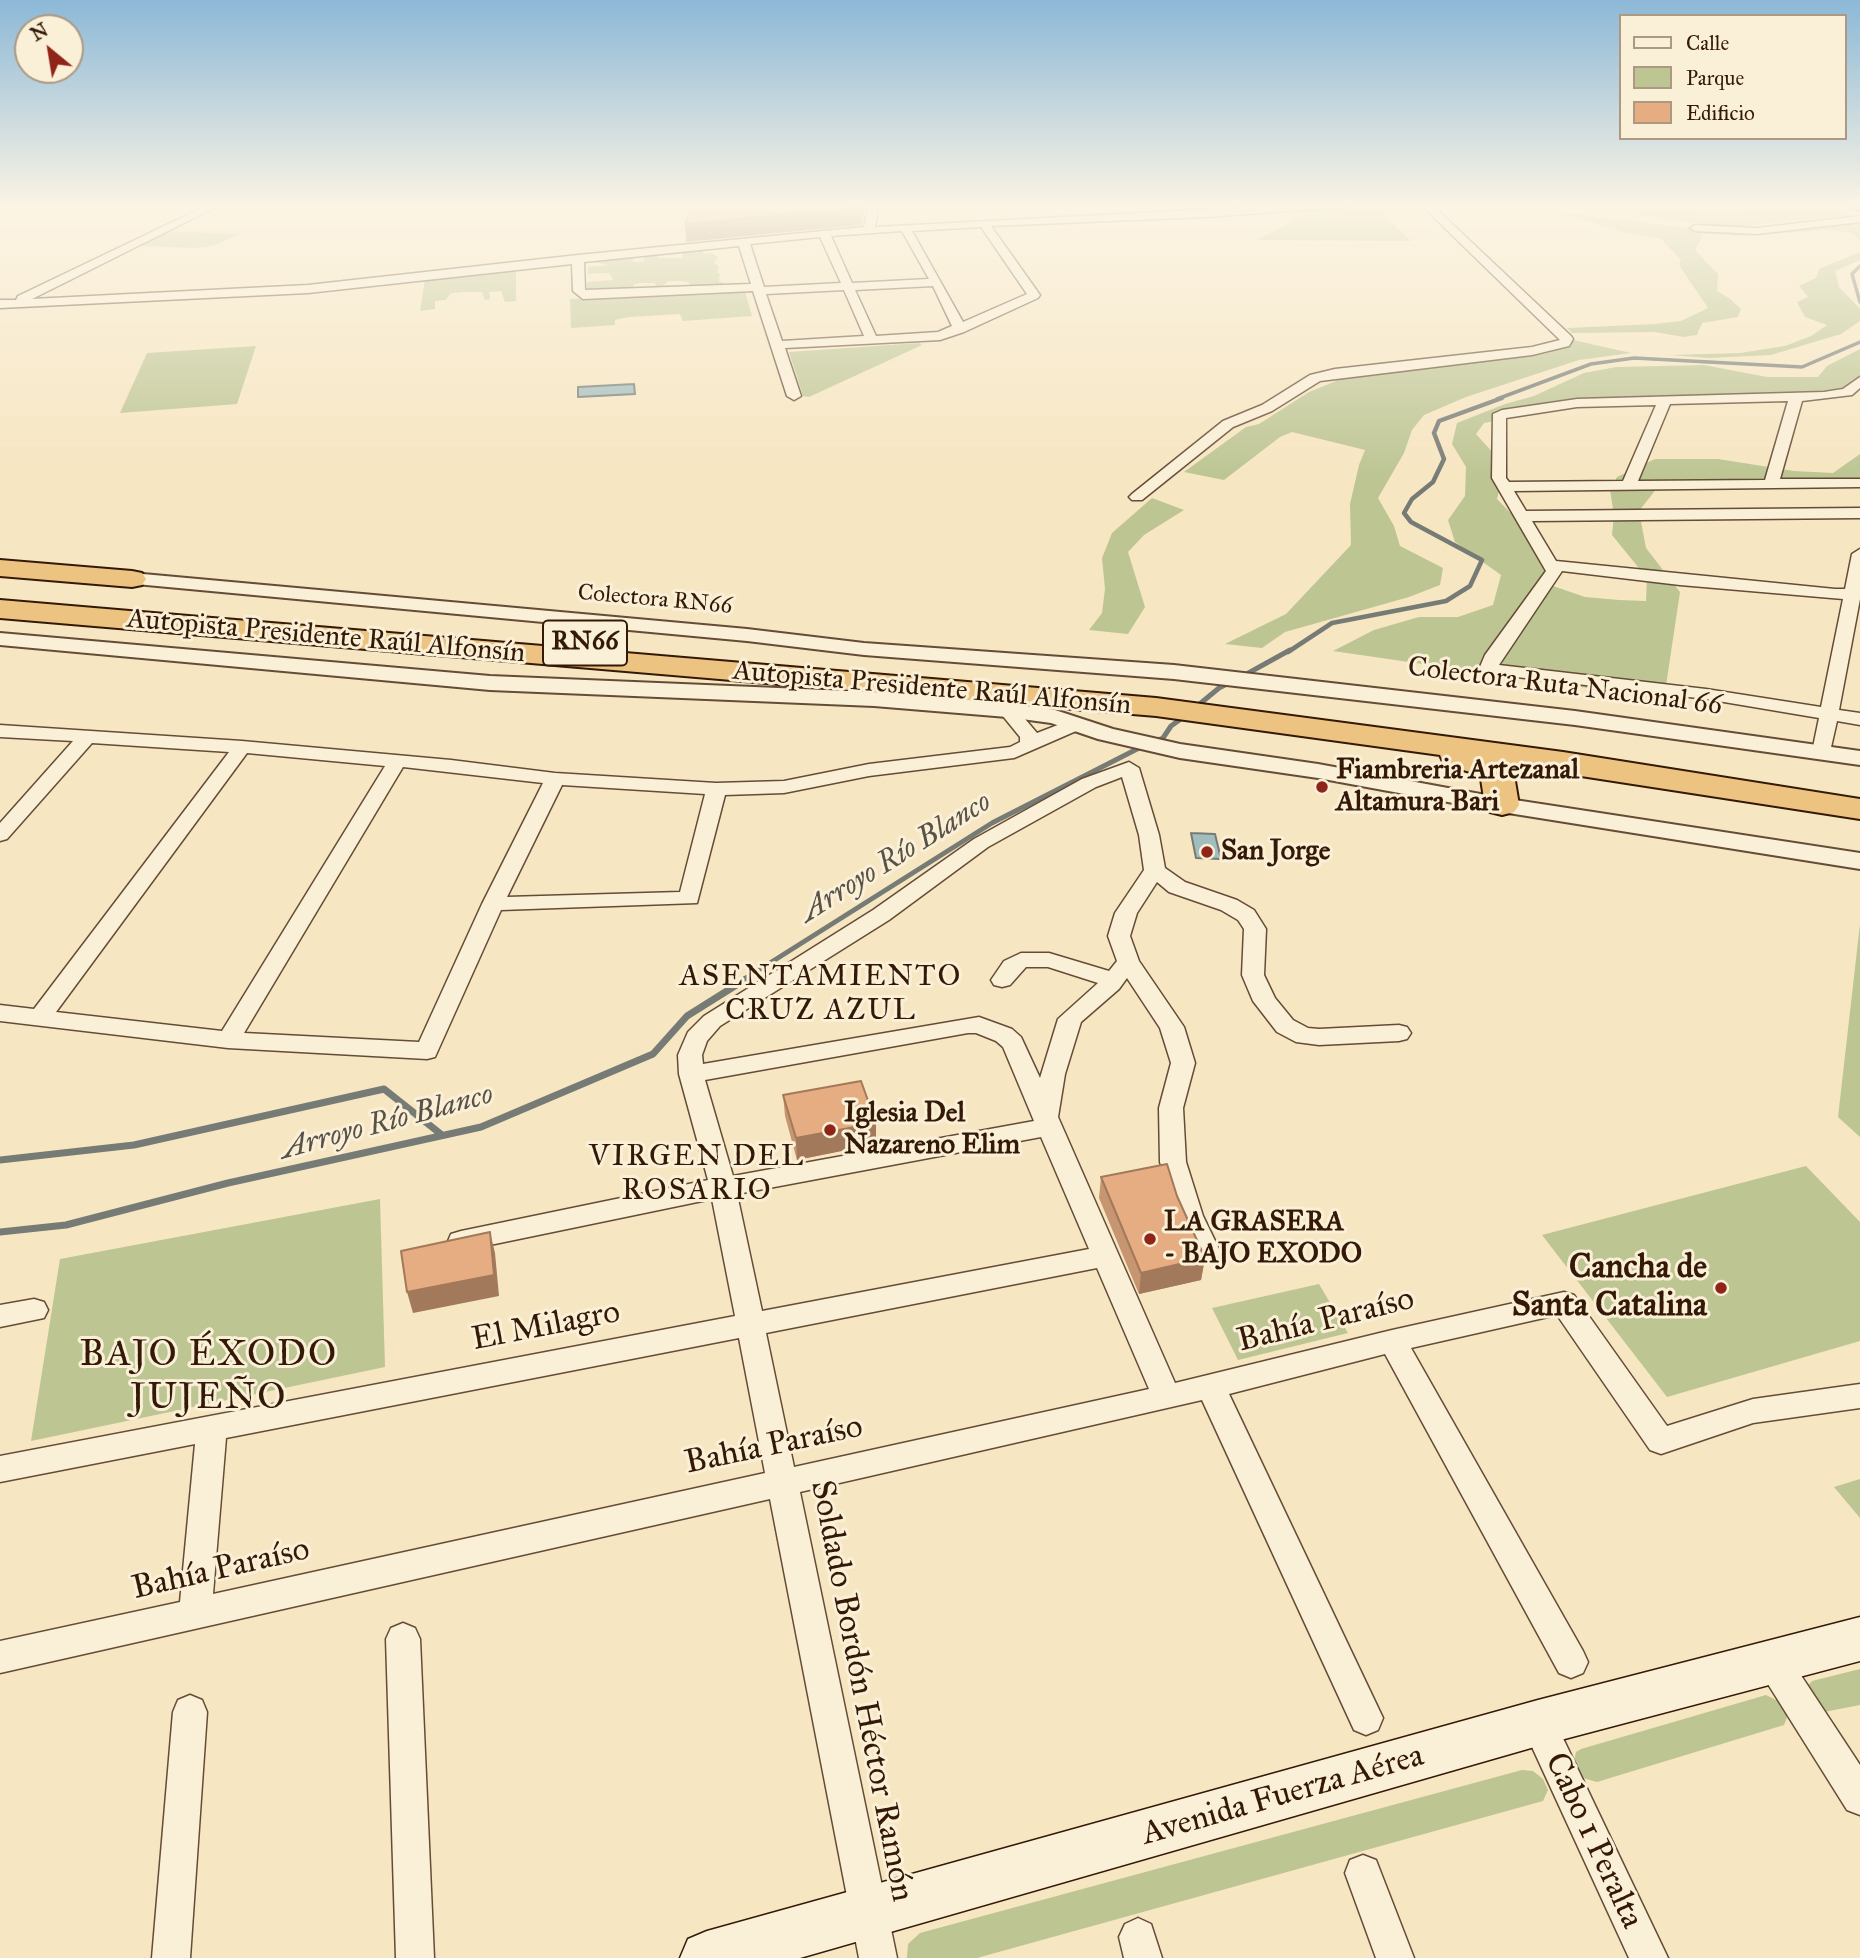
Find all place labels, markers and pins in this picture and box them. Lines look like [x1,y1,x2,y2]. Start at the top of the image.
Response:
place label: Fiambreria Artezanal Altamura Bari [1336,754,1579,820]
marker: Fiambreria Artezanal Altamura Bari [1314,779,1330,795]
place label: San Jorge [1221,835,1330,869]
marker: San Jorge [1199,844,1215,860]
place label: Iglesia Del Nazareno Elim [844,1097,1020,1163]
marker: Iglesia Del Nazareno Elim [822,1122,838,1138]
place label: LA GRASERA - BAJO EXODO [1164,1206,1362,1272]
marker: LA GRASERA - BAJO EXODO [1142,1231,1158,1247]
place label: Cancha de Santa Catalina [1512,1249,1707,1327]
marker: Cancha de Santa Catalina [1713,1280,1729,1296]

